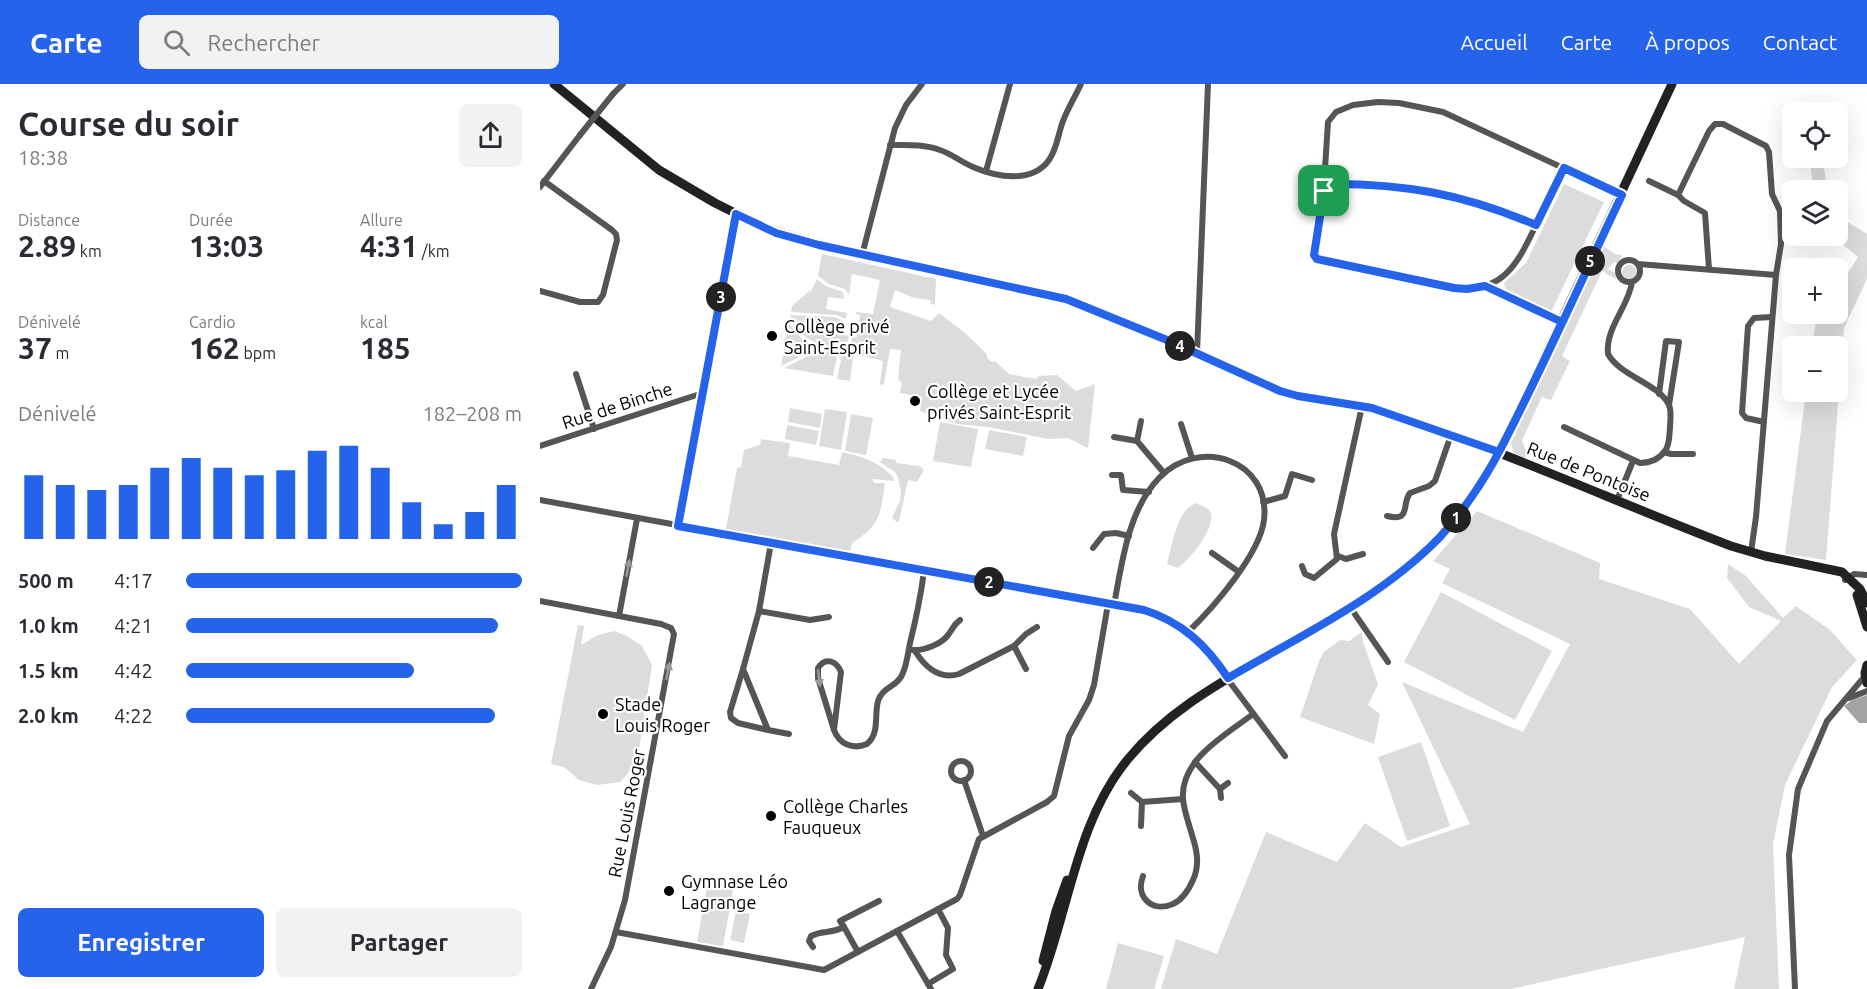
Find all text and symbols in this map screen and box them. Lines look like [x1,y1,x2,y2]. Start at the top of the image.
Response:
search box [139,15,559,69]
icon: search [160,26,193,59]
text: Carte [30,27,103,58]
text: Rechercher [208,30,320,55]
text: Accueil [1460,30,1528,54]
text: Carte [1561,30,1612,54]
text: À propos [1645,30,1730,54]
text: Contact [1763,30,1837,54]
map controls [1782,102,1848,402]
button: locate [1782,102,1848,168]
button: share [459,104,522,167]
text: Course du soir [18,105,239,142]
text: 18:38 [18,146,68,169]
pin [1298,165,1349,216]
icon: arrive [1307,174,1340,207]
button: layers [1782,180,1848,246]
text: Distance [18,211,80,229]
text: Durée [189,211,233,229]
text: Allure [360,211,403,229]
text: 2.89 [18,229,76,263]
text: 13:03 [189,229,264,263]
text: 4:31 [360,229,418,263]
text: km [76,242,102,260]
text: /km [418,242,450,260]
pin: 5 [1575,246,1605,276]
text: 5 [1585,252,1595,270]
button: + [1782,258,1848,324]
pin: 3 [706,282,736,312]
text: 3 [716,288,726,306]
text: Dénivelé [18,313,81,331]
text: Cardio [189,313,236,331]
text: kcal [360,313,388,331]
place label: Collège privé Saint-Esprit [784,316,890,357]
marker: Collège privé Saint-Esprit [765,329,779,343]
text: 37 [18,331,52,365]
text: 162 [189,331,240,365]
text: 185 [360,331,411,365]
pin: 4 [1165,331,1195,361]
button: − [1782,336,1848,402]
text: 4 [1175,337,1185,355]
text: m [52,344,69,362]
text: bpm [240,344,276,362]
street label: Rue de Binche [559,378,675,432]
place label: Collège et Lycée privés Saint-Esprit [927,381,1071,422]
marker: Collège et Lycée privés Saint-Esprit [908,394,922,408]
text: Dénivelé [18,402,96,425]
text: 182–208 m [423,402,522,425]
street label: Rue de Pontoise [1524,437,1654,505]
pin: 1 [1441,503,1471,533]
text: 1 [1451,509,1461,527]
one-way arrow [624,558,633,577]
pin: 2 [974,567,1004,597]
text: 500 m [18,569,74,592]
text: 4:17 [114,569,153,592]
text: 2 [984,573,994,591]
text: 1.0 km [18,614,79,637]
text: 4:21 [114,614,153,637]
text: 1.5 km [18,659,79,682]
text: 4:42 [114,659,153,682]
one-way arrow [664,661,673,680]
one-way arrow [815,669,824,688]
place label: Stade Louis Roger [615,694,710,735]
text: 2.0 km [18,704,79,727]
text: 4:22 [114,704,153,727]
marker: Stade Louis Roger [596,707,610,721]
street label: Rue Louis Roger [604,747,648,879]
place label: Collège Charles Fauqueux [783,796,908,837]
marker: Collège Charles Fauqueux [764,809,778,823]
place label: Gymnase Léo Lagrange [681,871,788,912]
marker: Gymnase Léo Lagrange [662,884,676,898]
button: Enregistrer [18,908,264,977]
button: Partager [276,908,522,977]

